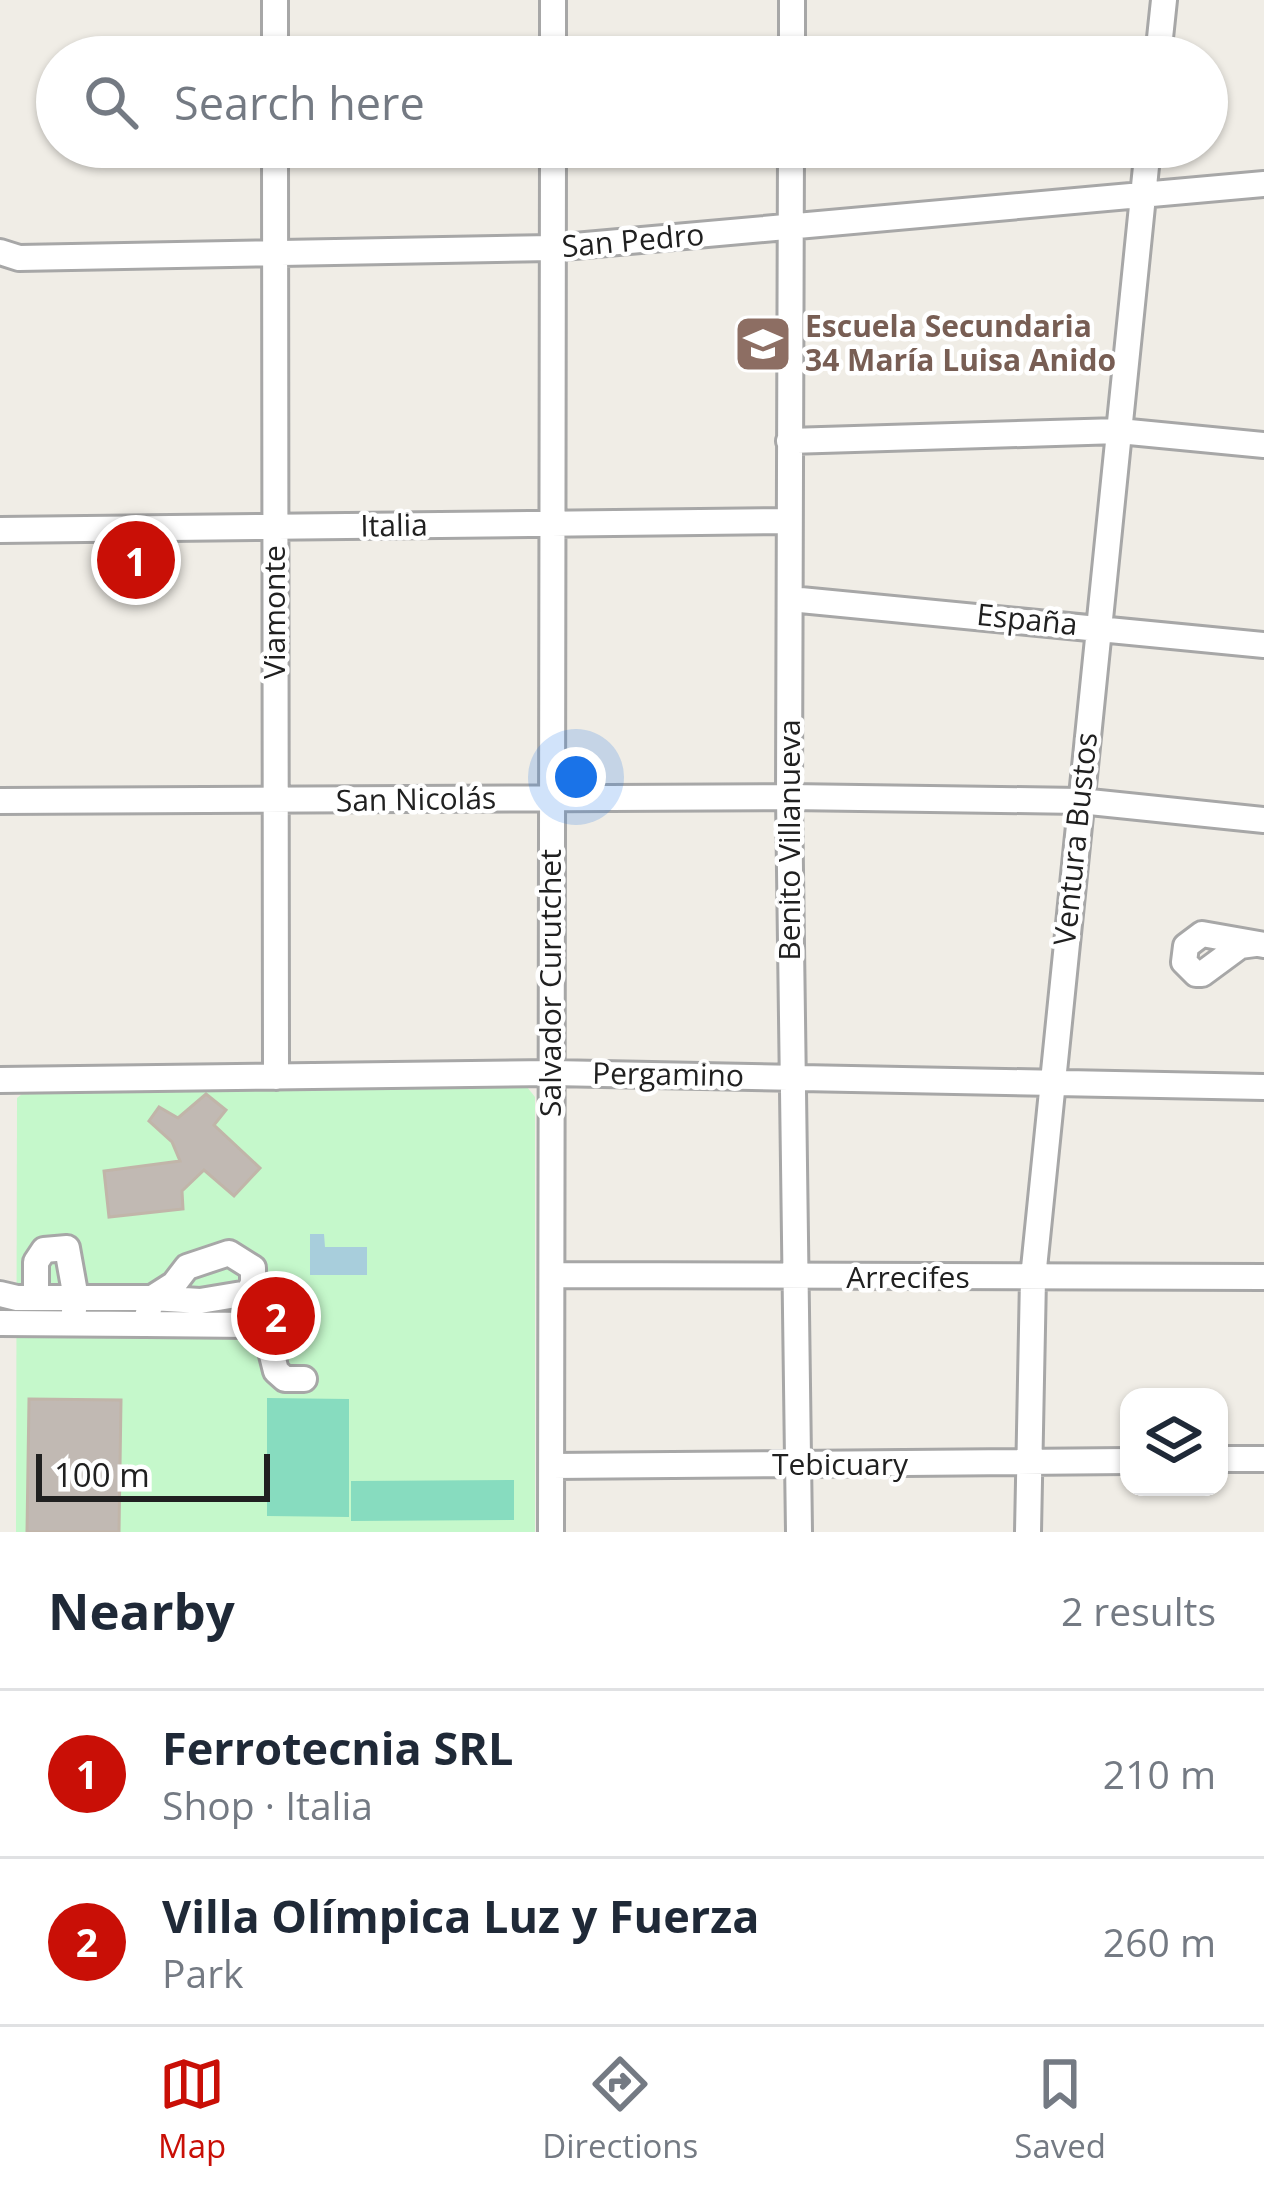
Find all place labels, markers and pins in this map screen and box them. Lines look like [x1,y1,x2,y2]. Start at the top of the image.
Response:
place label: Escuela Secundaria 34 María Luisa Anido [805,305,1116,380]
school or university icon: Escuela Secundaria 34 María Luisa Anido [732,313,794,375]
pin: 1 [97,515,175,605]
pin: 2 [237,1271,315,1361]

